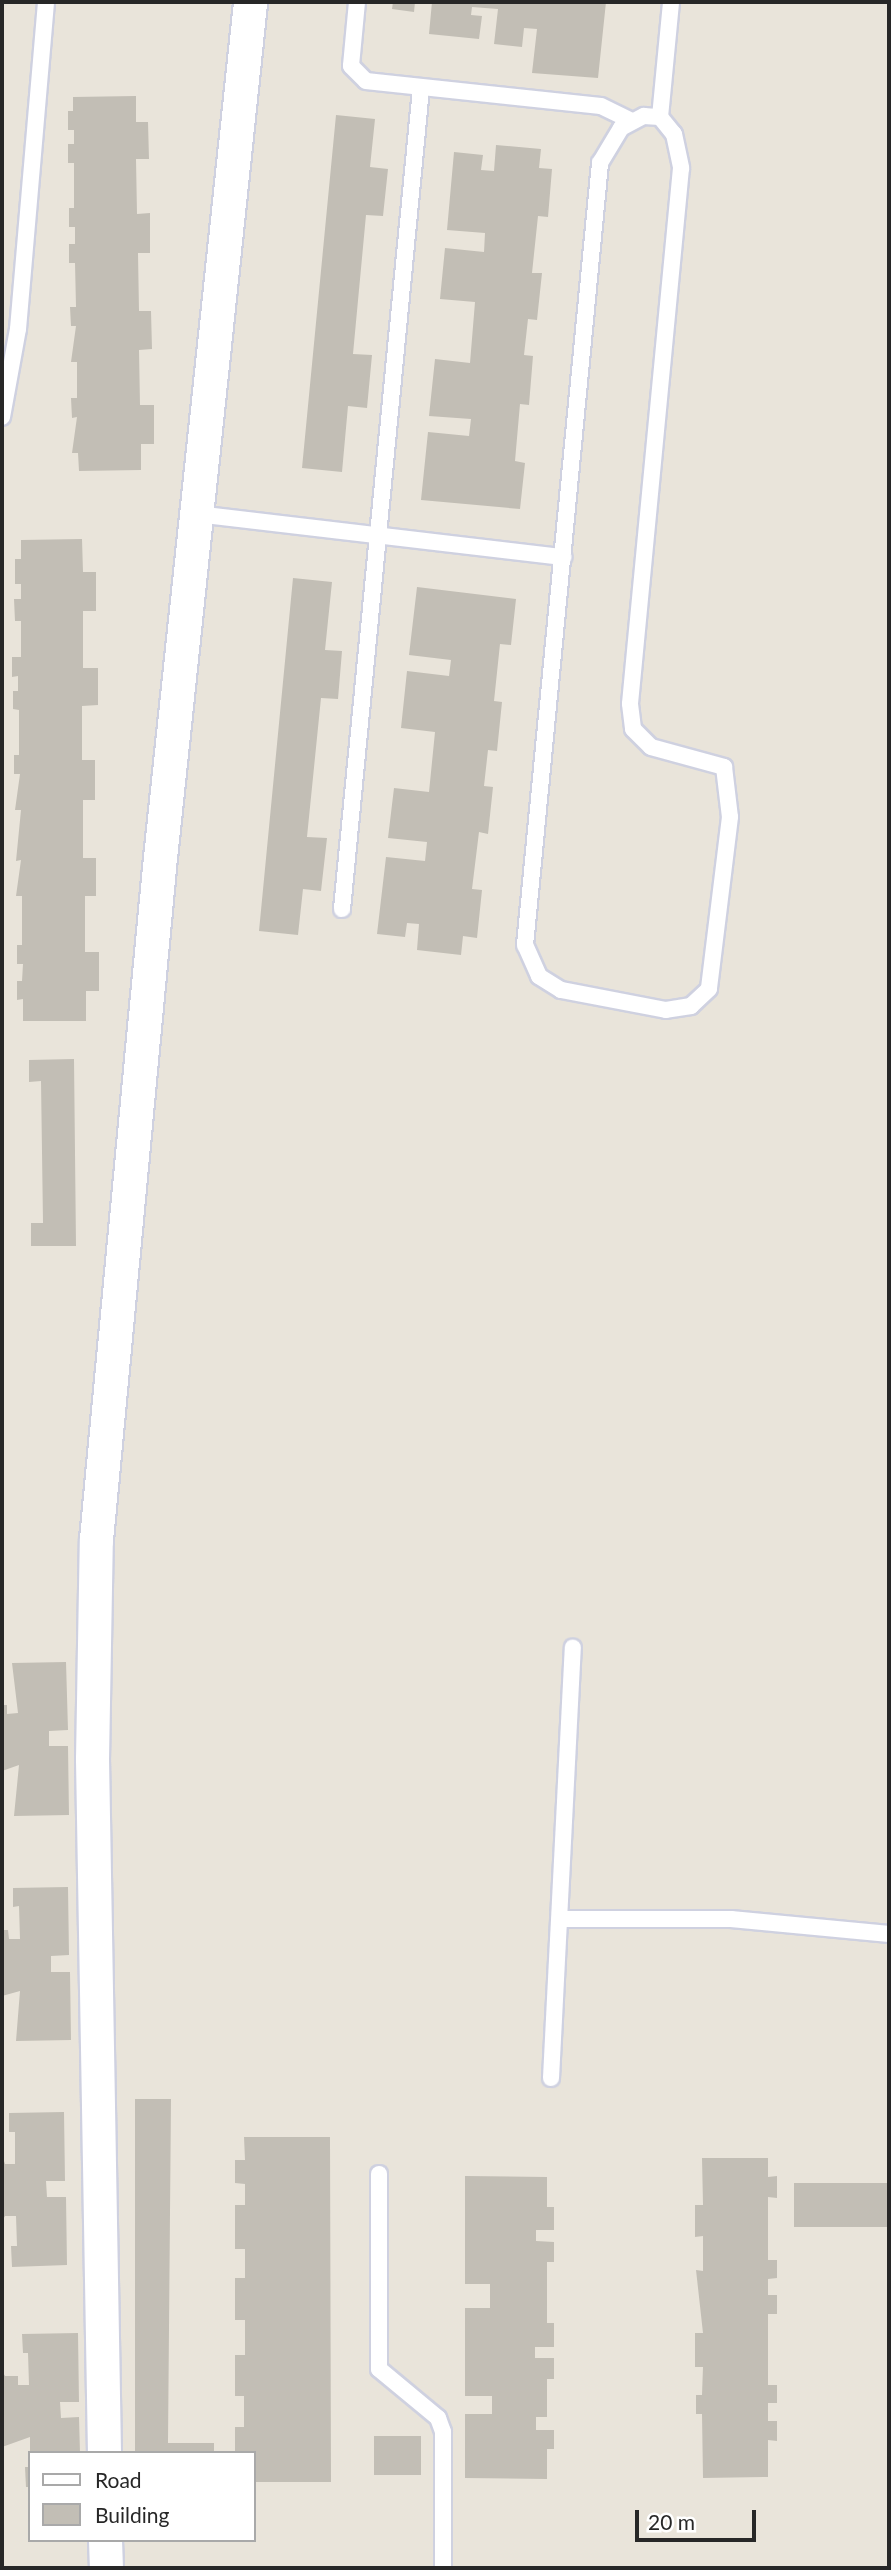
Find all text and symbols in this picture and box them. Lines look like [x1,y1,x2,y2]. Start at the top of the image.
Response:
legend [28,2451,256,2542]
text: Road [95,2467,142,2492]
scale bar [639,2496,760,2540]
text: Building [95,2502,170,2527]
text: 20 m [648,2509,695,2534]

